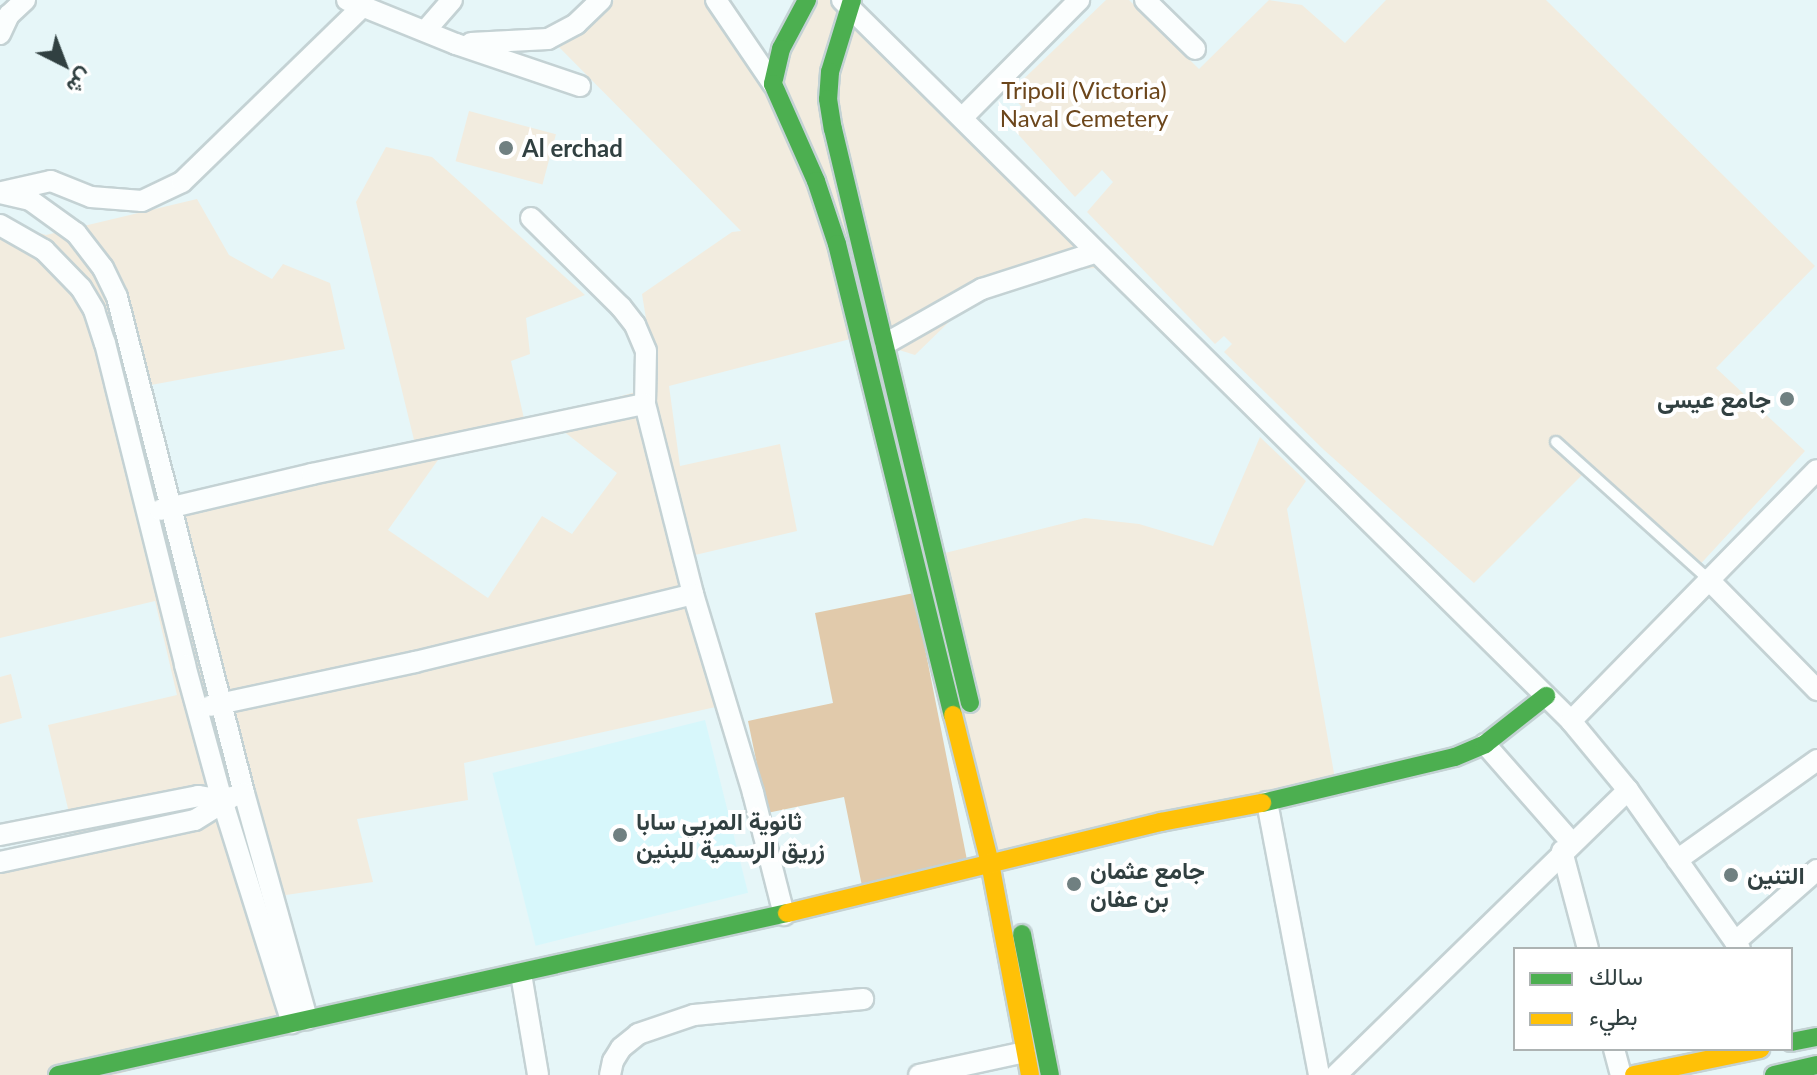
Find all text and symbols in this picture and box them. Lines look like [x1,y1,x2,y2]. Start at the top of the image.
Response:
north arrow [24,24,104,104]
text: ش [62,63,99,101]
park label: Tripoli (Victoria) Naval Cemetery [1000,76,1168,132]
place label: Al erchad [522,134,623,162]
marker: Al erchad [497,139,515,157]
place label: جامع عيسى [1657,385,1771,413]
marker: جامع عيسى [1778,390,1796,408]
place label: ثانوية المربي سابا زريق الرسمية للبنين [636,807,825,863]
marker: ثانوية المربي سابا زريق الرسمية للبنين [611,826,629,844]
place label: جامع عثمان بن عفان [1090,856,1205,912]
place label: التنين [1747,861,1805,889]
marker: التنين [1722,866,1740,884]
marker: جامع عثمان بن عفان [1065,875,1083,893]
legend [1513,947,1793,1051]
text: سالك [1589,961,1643,990]
text: بطيء [1589,1001,1638,1030]

